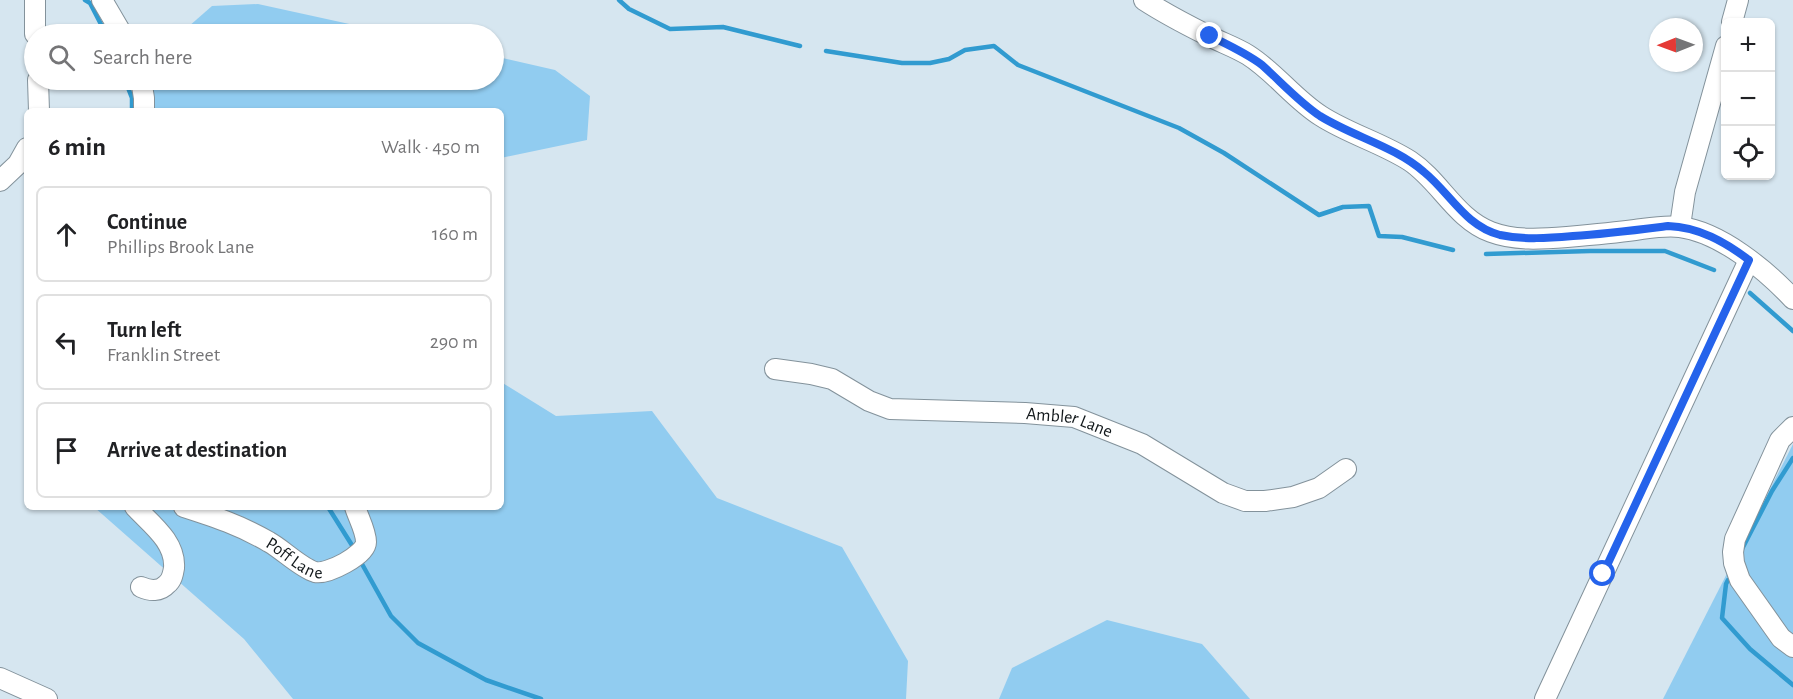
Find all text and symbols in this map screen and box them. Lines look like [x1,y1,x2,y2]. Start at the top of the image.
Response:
north arrow [1649,18,1703,72]
map controls [1721,18,1775,180]
button: + [1721,18,1775,72]
route end [1196,22,1222,48]
search box [24,24,504,90]
icon: search [45,41,78,74]
text: Search here [93,46,192,68]
button: − [1721,72,1775,126]
button: locate [1721,126,1775,180]
text: 6 min [48,134,106,160]
text: Walk · 450 m [381,137,480,157]
text: Continue [107,211,187,233]
icon: ahead [50,218,83,251]
text: 160 m [432,224,478,244]
text: Phillips Brook Lane [107,237,254,257]
text: Turn left [107,319,181,341]
icon: left [50,326,83,359]
text: 290 m [430,332,478,352]
text: Franklin Street [107,345,220,365]
street label: Ambler Lane [1025,405,1115,441]
icon: arrive [50,434,83,467]
text: Arrive at destination [107,439,287,461]
street label: Poff Lane [263,534,323,582]
route start [1589,560,1615,586]

